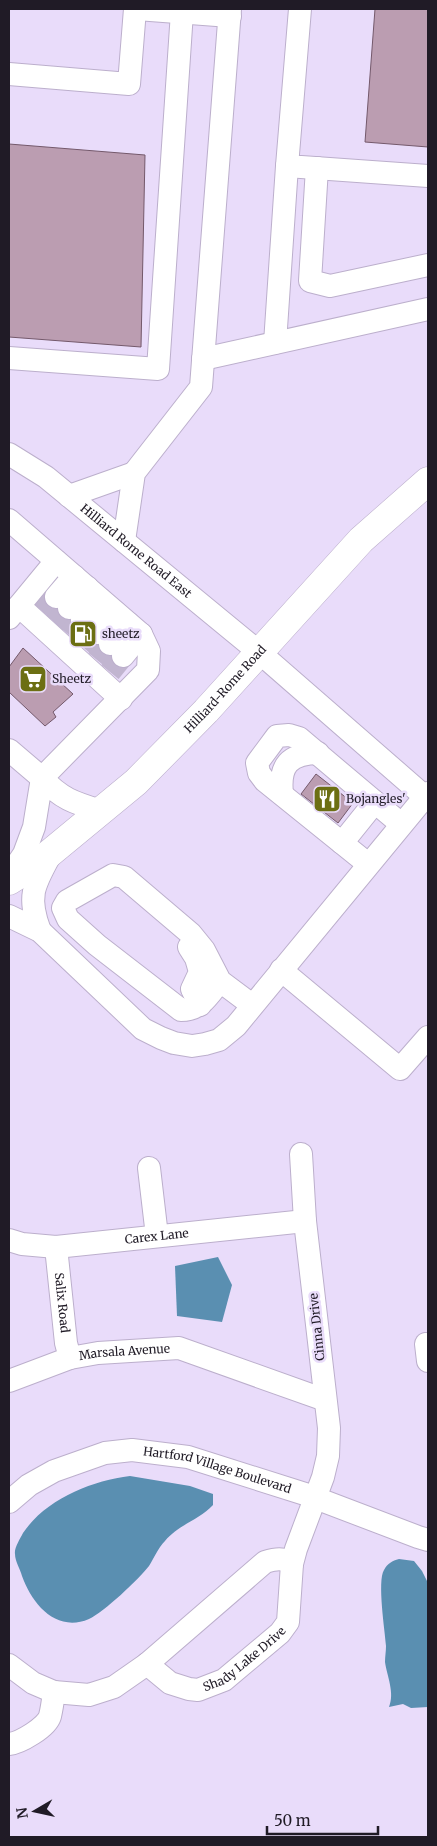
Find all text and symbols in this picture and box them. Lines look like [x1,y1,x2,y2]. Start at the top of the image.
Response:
street label: Hilliard Rome Road East [78,500,195,601]
fuel station icon: sheetz [68,619,98,649]
place label: sheetz [102,626,140,641]
street label: Hilliard-Rome Road [181,642,269,736]
supermarket icon: Sheetz [18,664,48,694]
place label: Sheetz [52,671,91,686]
restaurant icon: Bojangles' [312,784,342,814]
place label: Bojangles' [346,791,406,806]
street label: Carex Lane [124,1225,189,1247]
street label: Salix Road [52,1272,73,1334]
street label: Cinna Drive [305,1292,328,1362]
street label: Marsala Avenue [78,1341,170,1363]
street label: Hartford Village Boulevard [142,1443,293,1496]
street label: Shady Lake Drive [201,1624,289,1694]
north arrow [10,1786,60,1836]
scale bar [267,1804,378,1836]
text: N [12,1806,32,1820]
text: 50 m [274,1811,311,1830]

